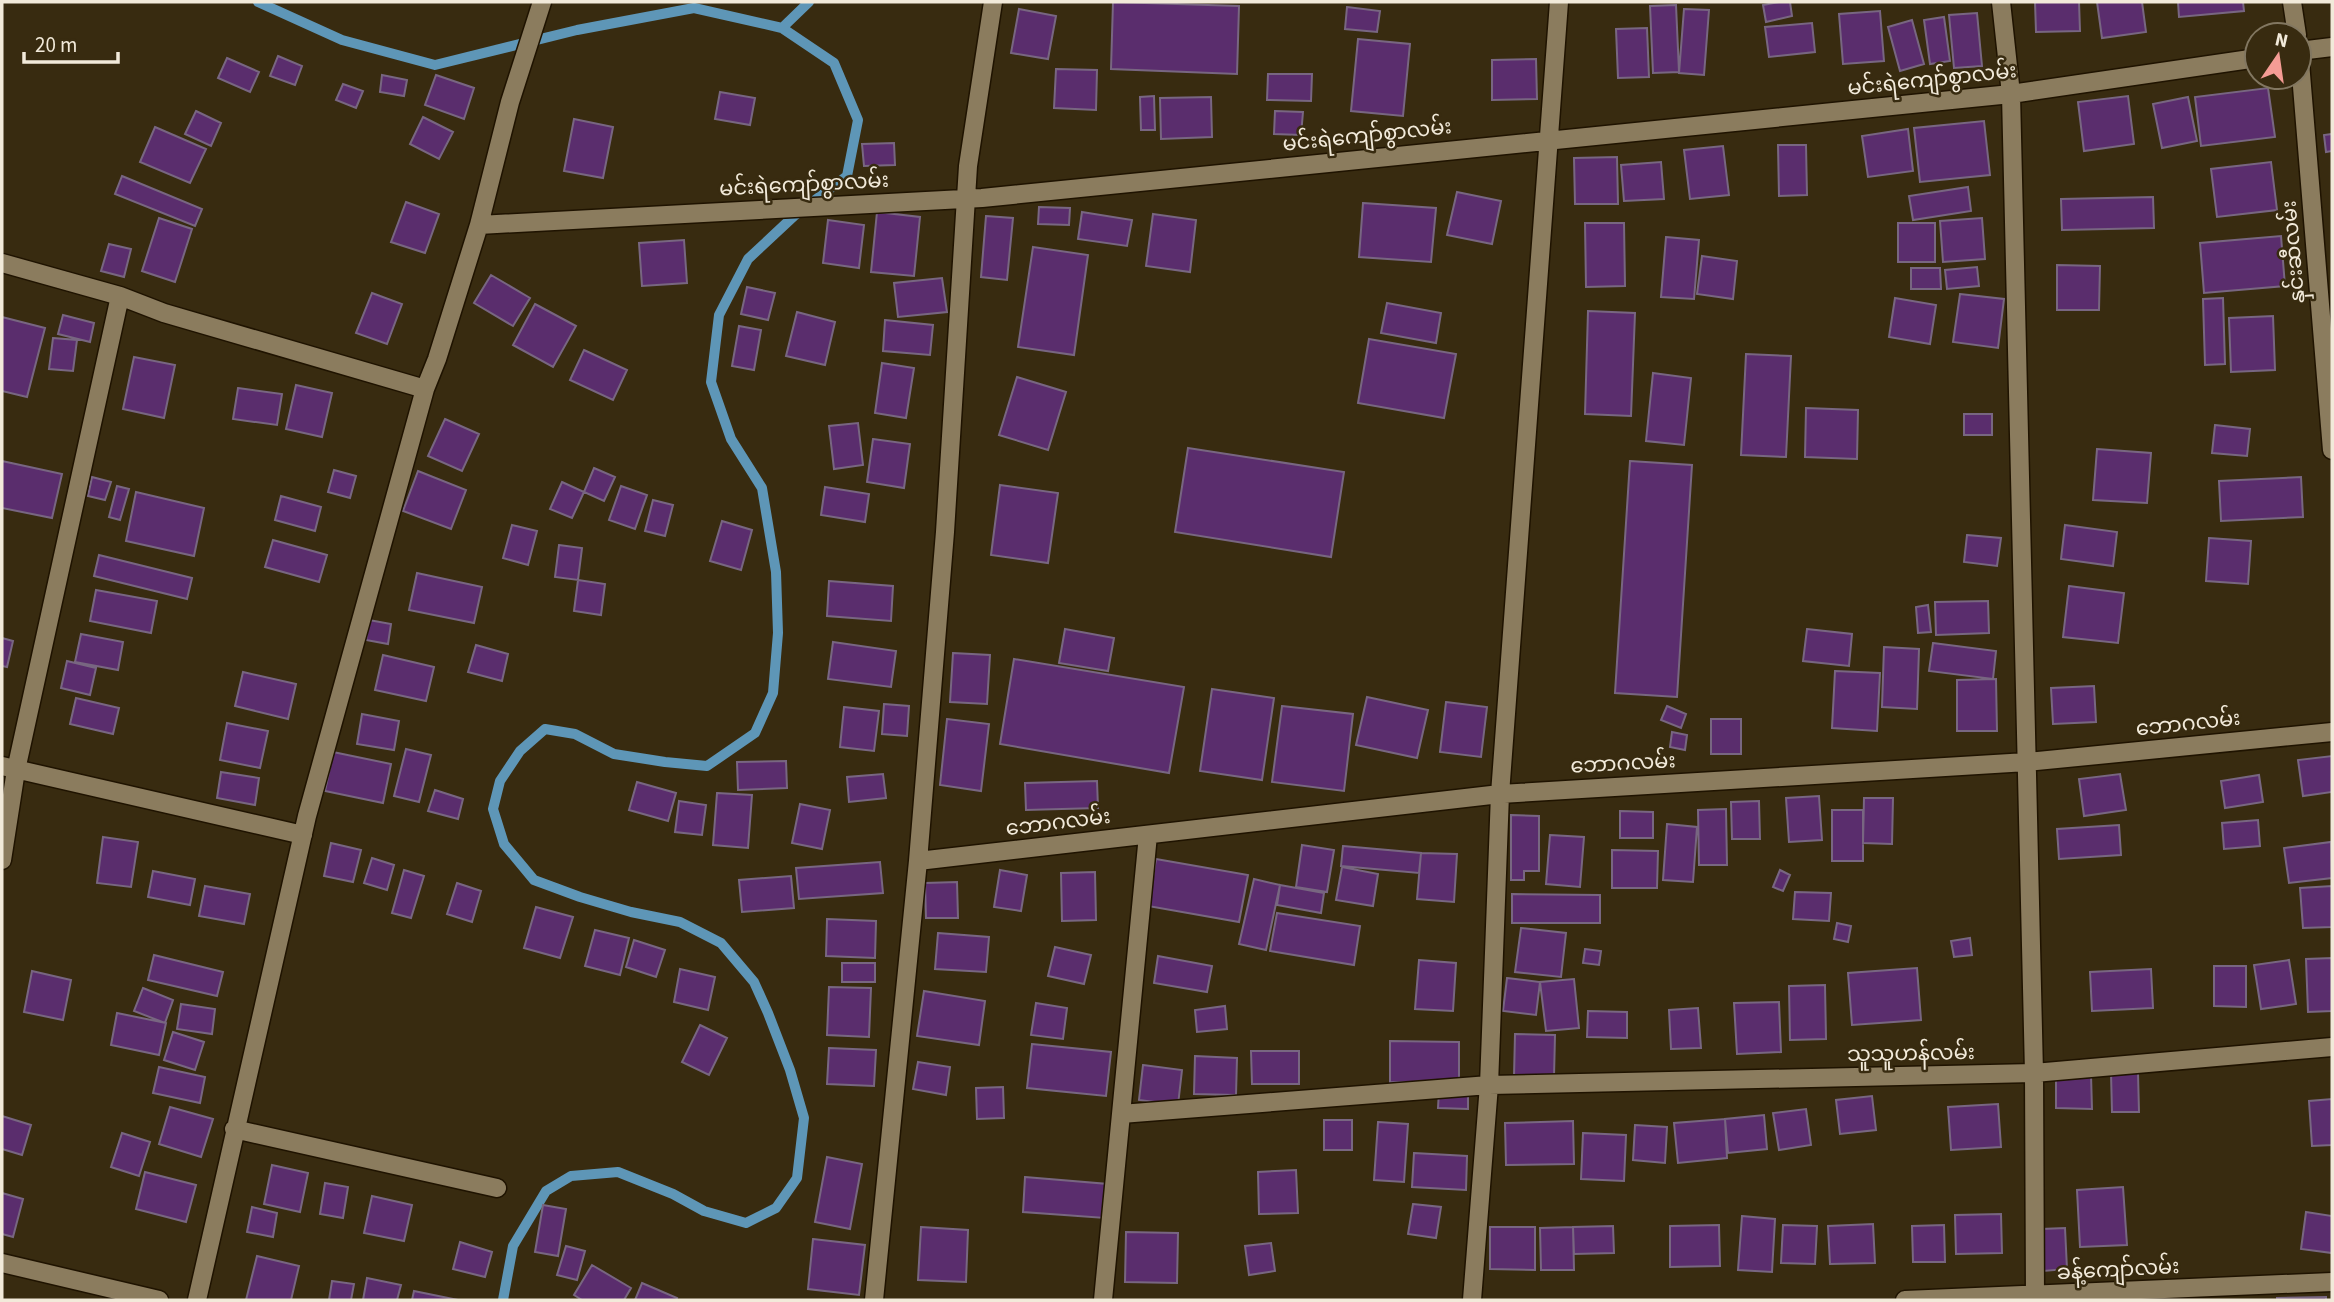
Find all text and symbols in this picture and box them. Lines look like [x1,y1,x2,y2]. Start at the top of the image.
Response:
scale bar [24,21,119,65]
north arrow [2243,21,2313,91]
text: N [2272,26,2291,55]
text: 20 m [35,30,77,60]
street label: မင်းရဲကျော်စွာလမ်း [1846,54,2018,106]
street label: မင်းရဲကျော်စွာလမ်း [1281,110,1453,162]
street label: မင်းရဲကျော်စွာလမ်း [718,164,890,206]
street label: နှင်းဆီလမ်း [2273,199,2314,305]
street label: ဘောဂလမ်း [2134,702,2242,743]
street label: ဘောဂလမ်း [1570,744,1676,781]
street label: ဘောဂလမ်း [1004,800,1112,843]
street label: သူသူဟန်လမ်း [1847,1036,1975,1071]
street label: ခန့်ကျော်လမ်း [2056,1250,2180,1290]

